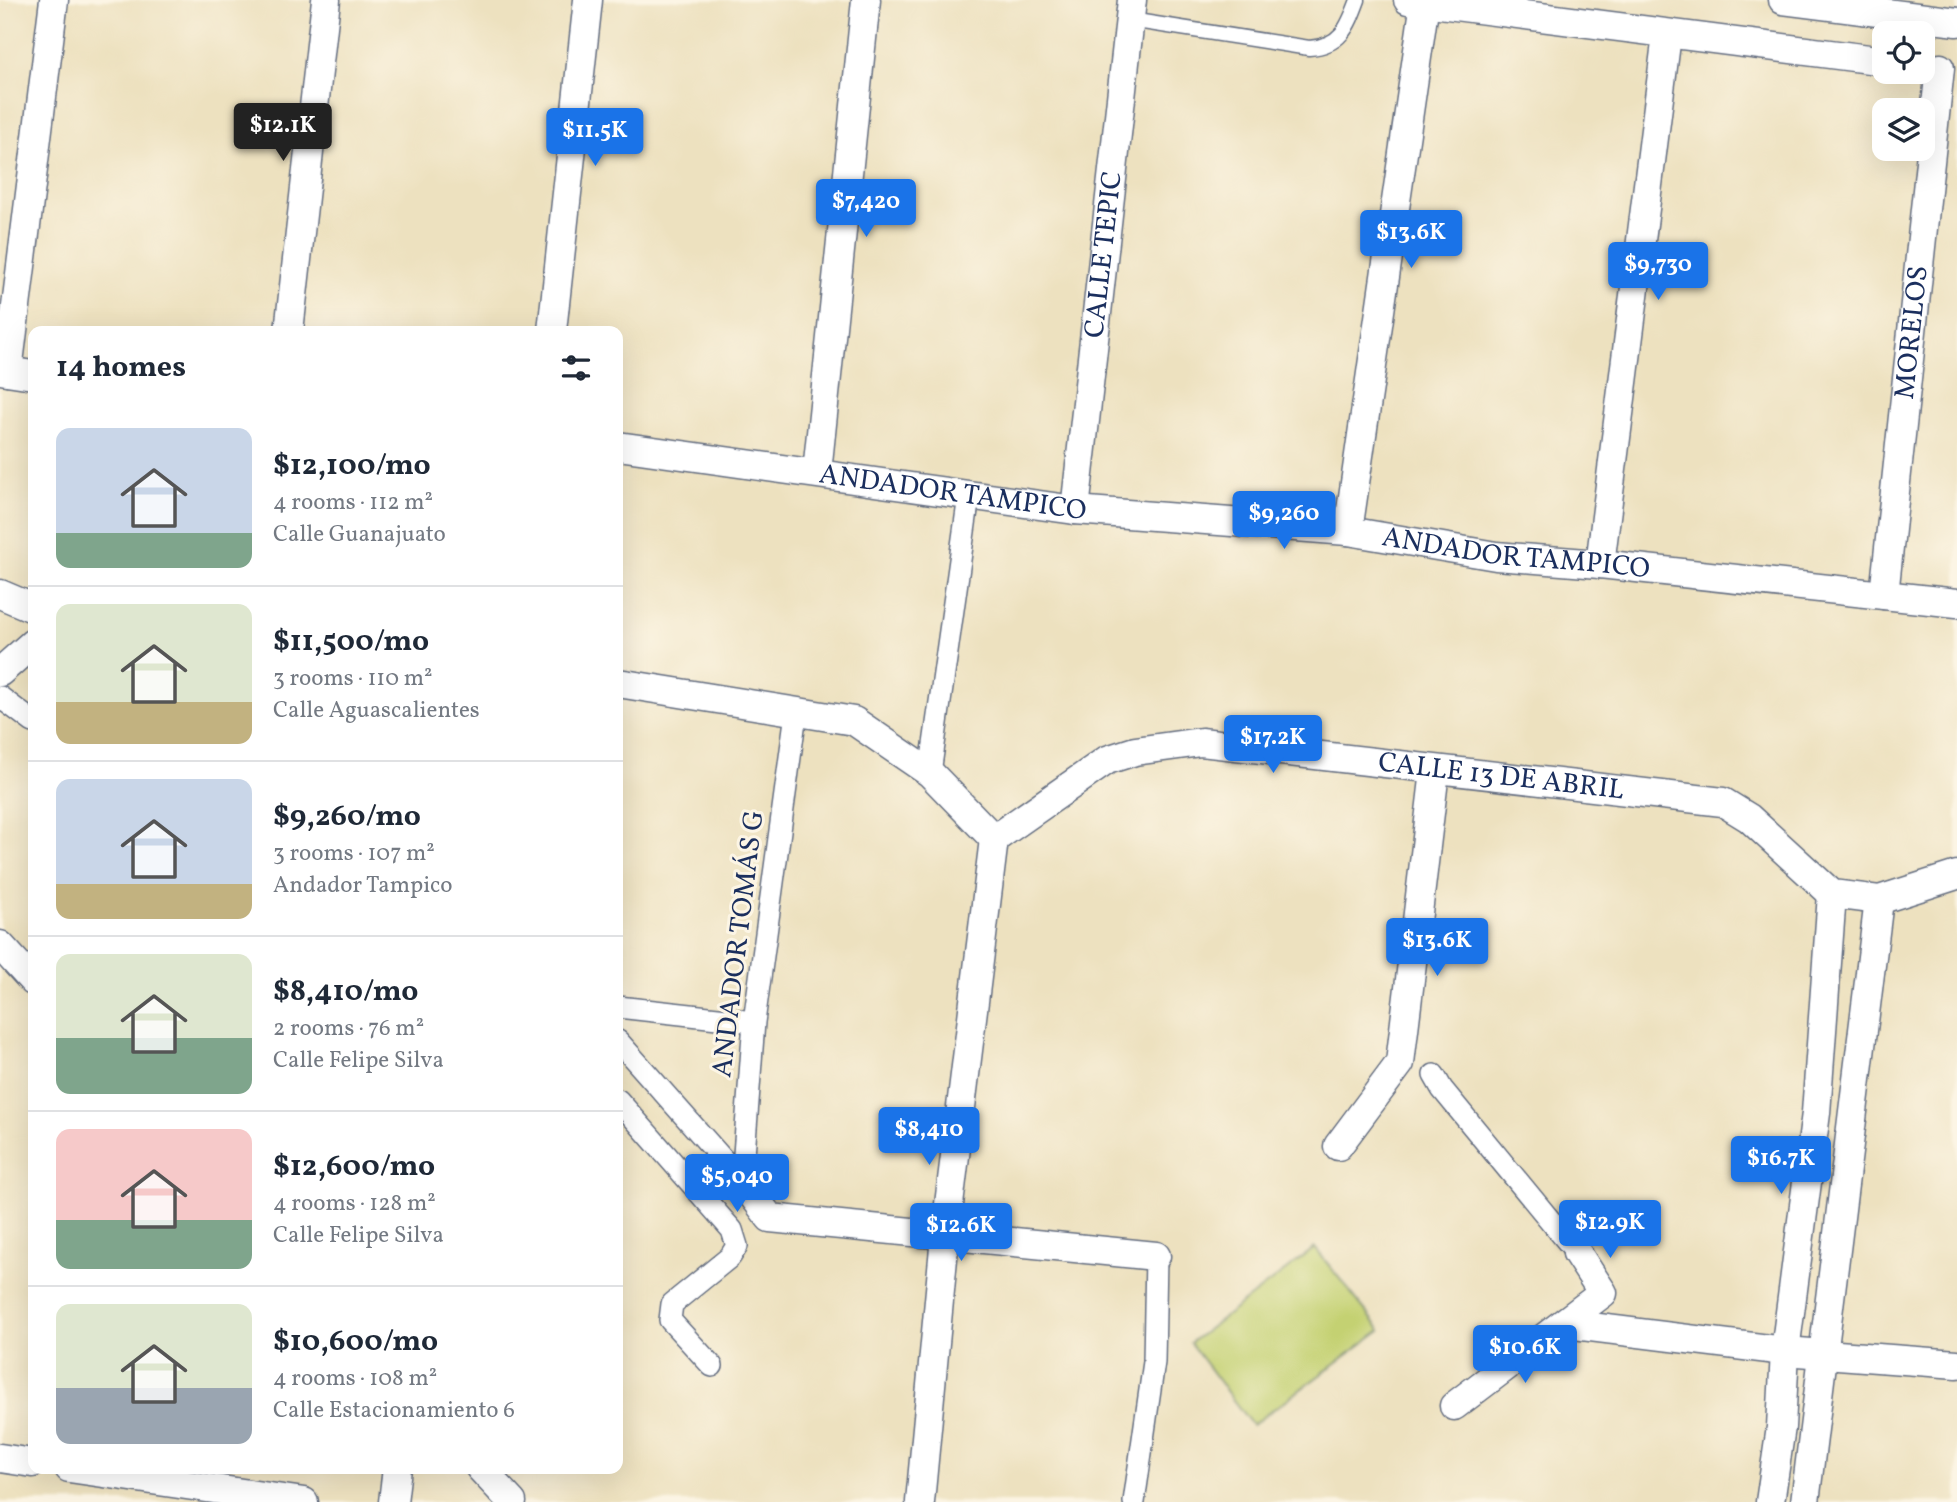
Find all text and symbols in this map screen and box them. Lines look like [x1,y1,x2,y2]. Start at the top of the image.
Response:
map controls [1872,21,1935,161]
button: locate [1872,21,1935,84]
button: layers [1872,98,1935,161]
pin: $12.1K [226,104,340,163]
pin: $11.5K [538,108,652,168]
text: $12.1K [250,110,316,142]
text: $11.5K [562,115,628,147]
street label: CALLE TEPIC [1075,169,1132,340]
pin: $7,420 [809,180,923,239]
text: $7,420 [832,186,900,218]
pin: $13.6K [1354,210,1468,270]
text: $13.6K [1376,217,1446,249]
pin: $9,730 [1601,243,1715,302]
text: $9,730 [1624,249,1692,281]
street label: MORELOS [1885,264,1938,401]
text: 14 homes [56,347,186,389]
icon: filters [557,349,595,387]
text: $12,100/mo [273,445,431,487]
street label: ANDADOR TAMPICO [817,455,1088,530]
icon: home [112,456,196,540]
text: 4 rooms · 112 m² [273,487,433,519]
pin: $9,260 [1227,491,1341,551]
text: $9,260 [1249,498,1319,530]
street label: ANDADOR TAMPICO [1379,518,1652,589]
text: Calle Guanajuato [273,519,446,551]
text: $11,500/mo [273,621,429,663]
icon: home [112,632,196,716]
text: 3 rooms · 110 m² [273,663,433,695]
text: Calle Aguascalientes [273,695,480,727]
pin: $17.2K [1216,716,1330,775]
text: $17.2K [1240,722,1306,754]
street label: CALLE 13 DE ABRIL [1376,743,1626,810]
text: $9,260/mo [273,796,421,838]
icon: home [112,807,196,891]
street label: ANDADOR TOMÁS G [703,808,775,1080]
text: 3 rooms · 107 m² [273,838,435,870]
text: Andador Tampico [273,870,453,902]
pin: $13.6K [1380,918,1494,978]
text: $13.6K [1402,925,1472,957]
text: $8,410/mo [273,971,418,1013]
icon: home [112,982,196,1066]
text: 2 rooms · 76 m² [273,1013,424,1045]
text: Calle Felipe Silva [273,1045,444,1077]
pin: $8,410 [872,1108,986,1167]
text: $8,410 [894,1114,964,1146]
pin: $16.7K [1724,1136,1838,1196]
text: $16.7K [1747,1143,1815,1175]
text: $12,600/mo [273,1146,435,1188]
pin: $5,040 [680,1154,794,1214]
icon: home [112,1157,196,1241]
text: $5,040 [701,1161,773,1193]
text: 4 rooms · 128 m² [273,1188,436,1220]
pin: $12.9K [1553,1200,1667,1260]
pin: $12.6K [904,1204,1018,1263]
text: $12.9K [1575,1207,1645,1239]
text: $12.6K [926,1210,996,1242]
text: Calle Felipe Silva [273,1220,444,1252]
text: $10,600/mo [273,1321,438,1363]
pin: $10.6K [1468,1326,1582,1385]
icon: home [112,1332,196,1416]
text: $10.6K [1489,1332,1561,1364]
text: 4 rooms · 108 m² [273,1363,437,1395]
text: Calle Estacionamiento 6 [273,1395,515,1427]

